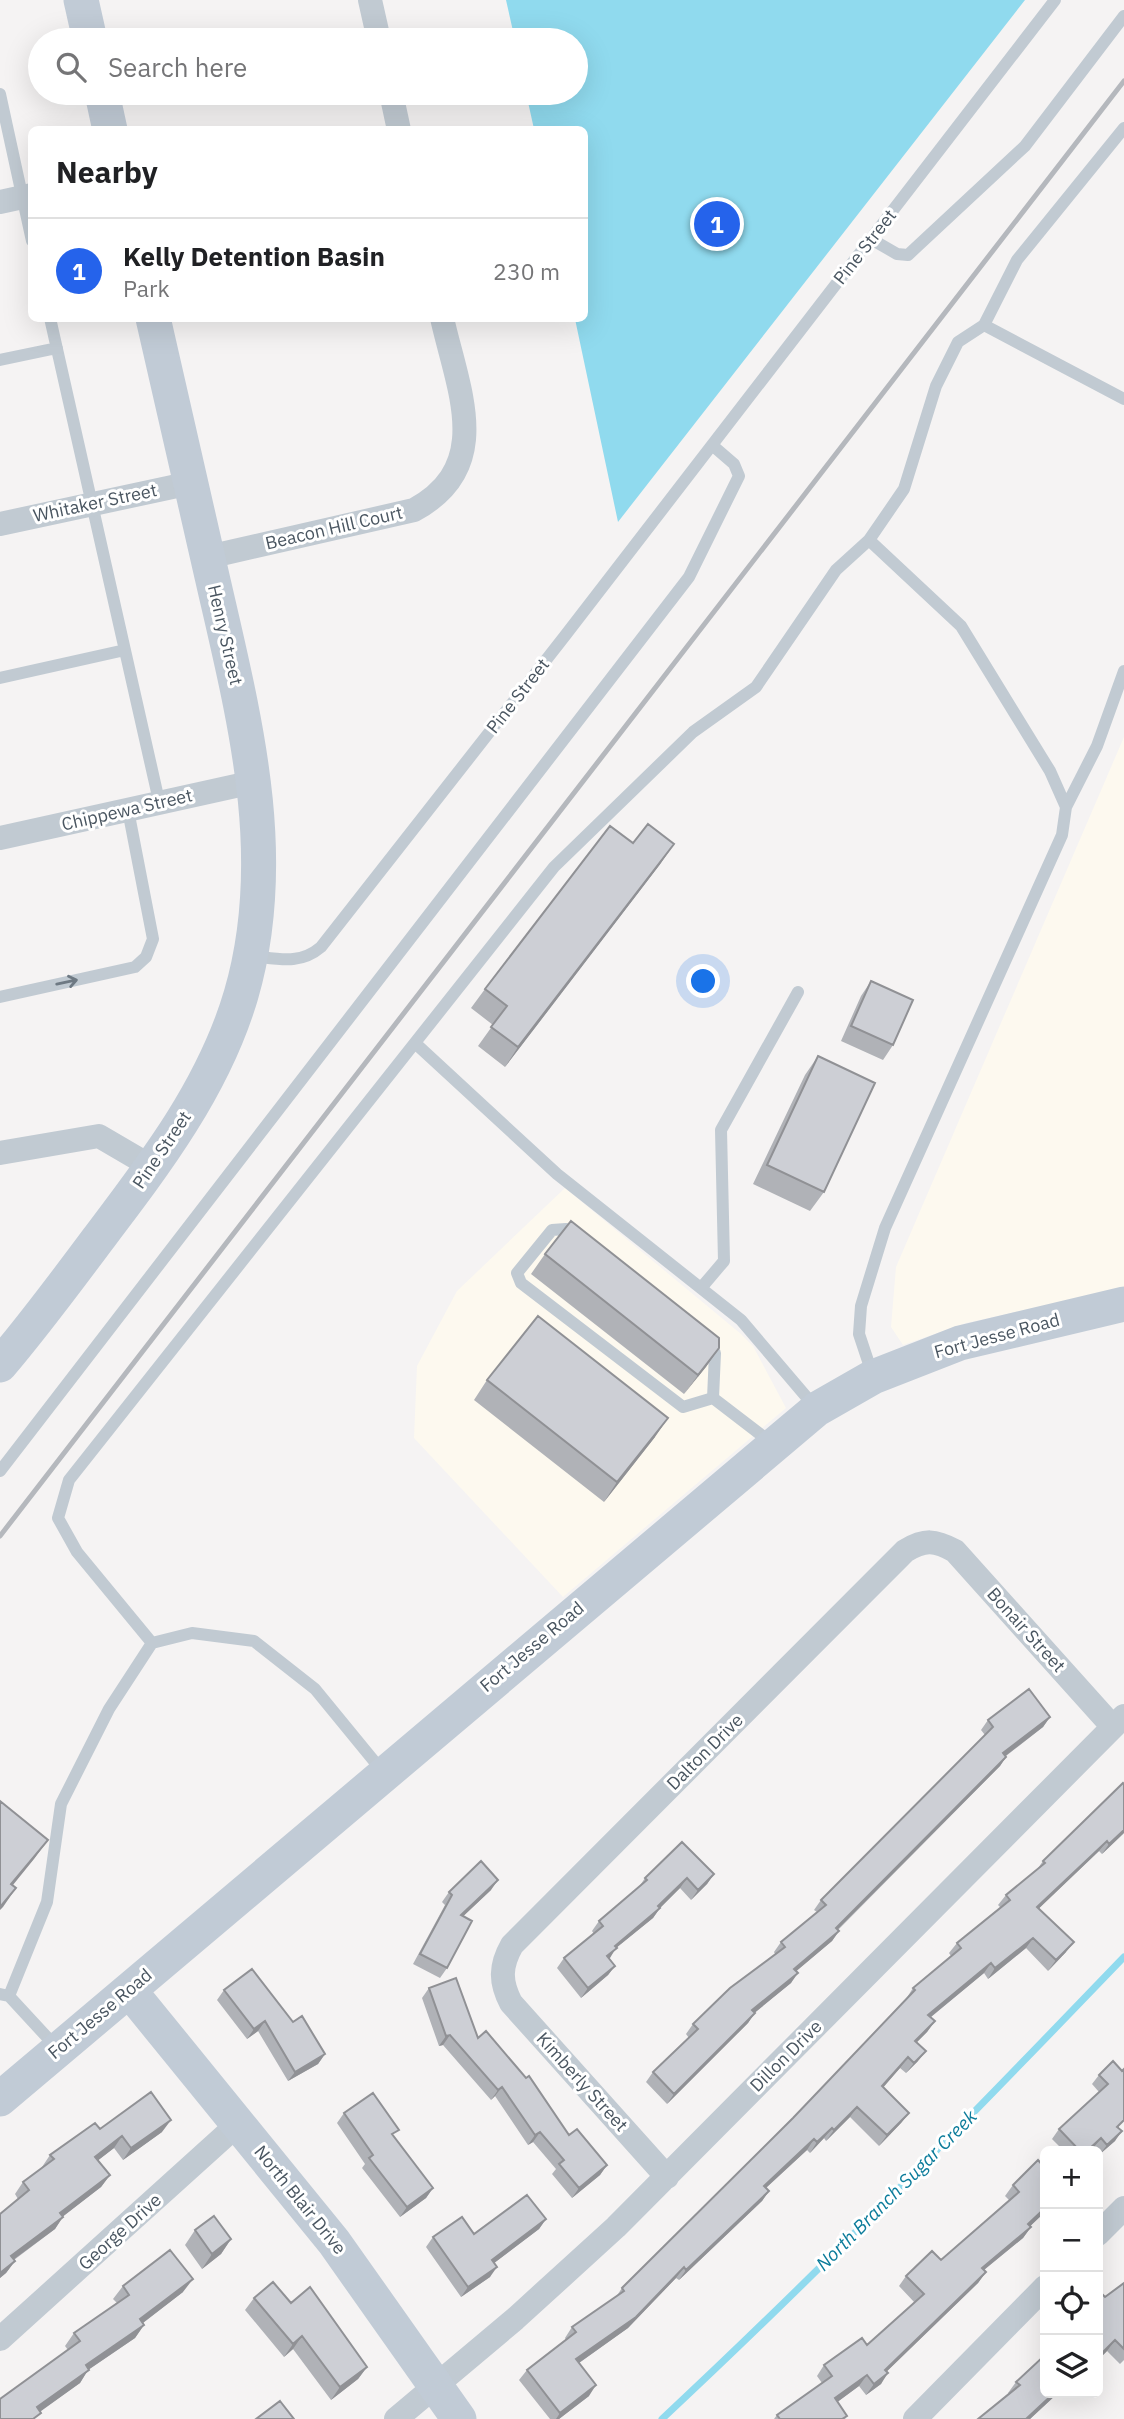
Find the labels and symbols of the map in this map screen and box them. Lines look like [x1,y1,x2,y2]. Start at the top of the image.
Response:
pin: 1 [694,198,740,250]
street label: Pine Street [828,204,901,289]
street label: Whitaker Street [31,478,159,527]
street label: Beacon Hill Court [263,501,405,555]
street label: Henry Street [203,582,248,687]
street label: Pine Street [481,653,554,738]
street label: Chippewa Street [59,783,195,836]
your location [686,964,720,998]
one-way arrow [55,975,78,989]
street label: Pine Street [127,1106,196,1193]
street label: Fort Jesse Road [932,1308,1062,1363]
street label: Bonair Street [982,1582,1071,1677]
street label: Fort Jesse Road [475,1596,588,1697]
street label: Dalton Drive [661,1708,748,1795]
street label: Fort Jesse Road [43,1963,156,2064]
street label: Dillon Drive [745,2015,827,2097]
street label: Kimberly Street [532,2027,633,2136]
water label: North Branch Sugar Creek [810,2104,982,2276]
street label: North Blair Drive [249,2141,351,2259]
street label: George Drive [73,2188,166,2275]

